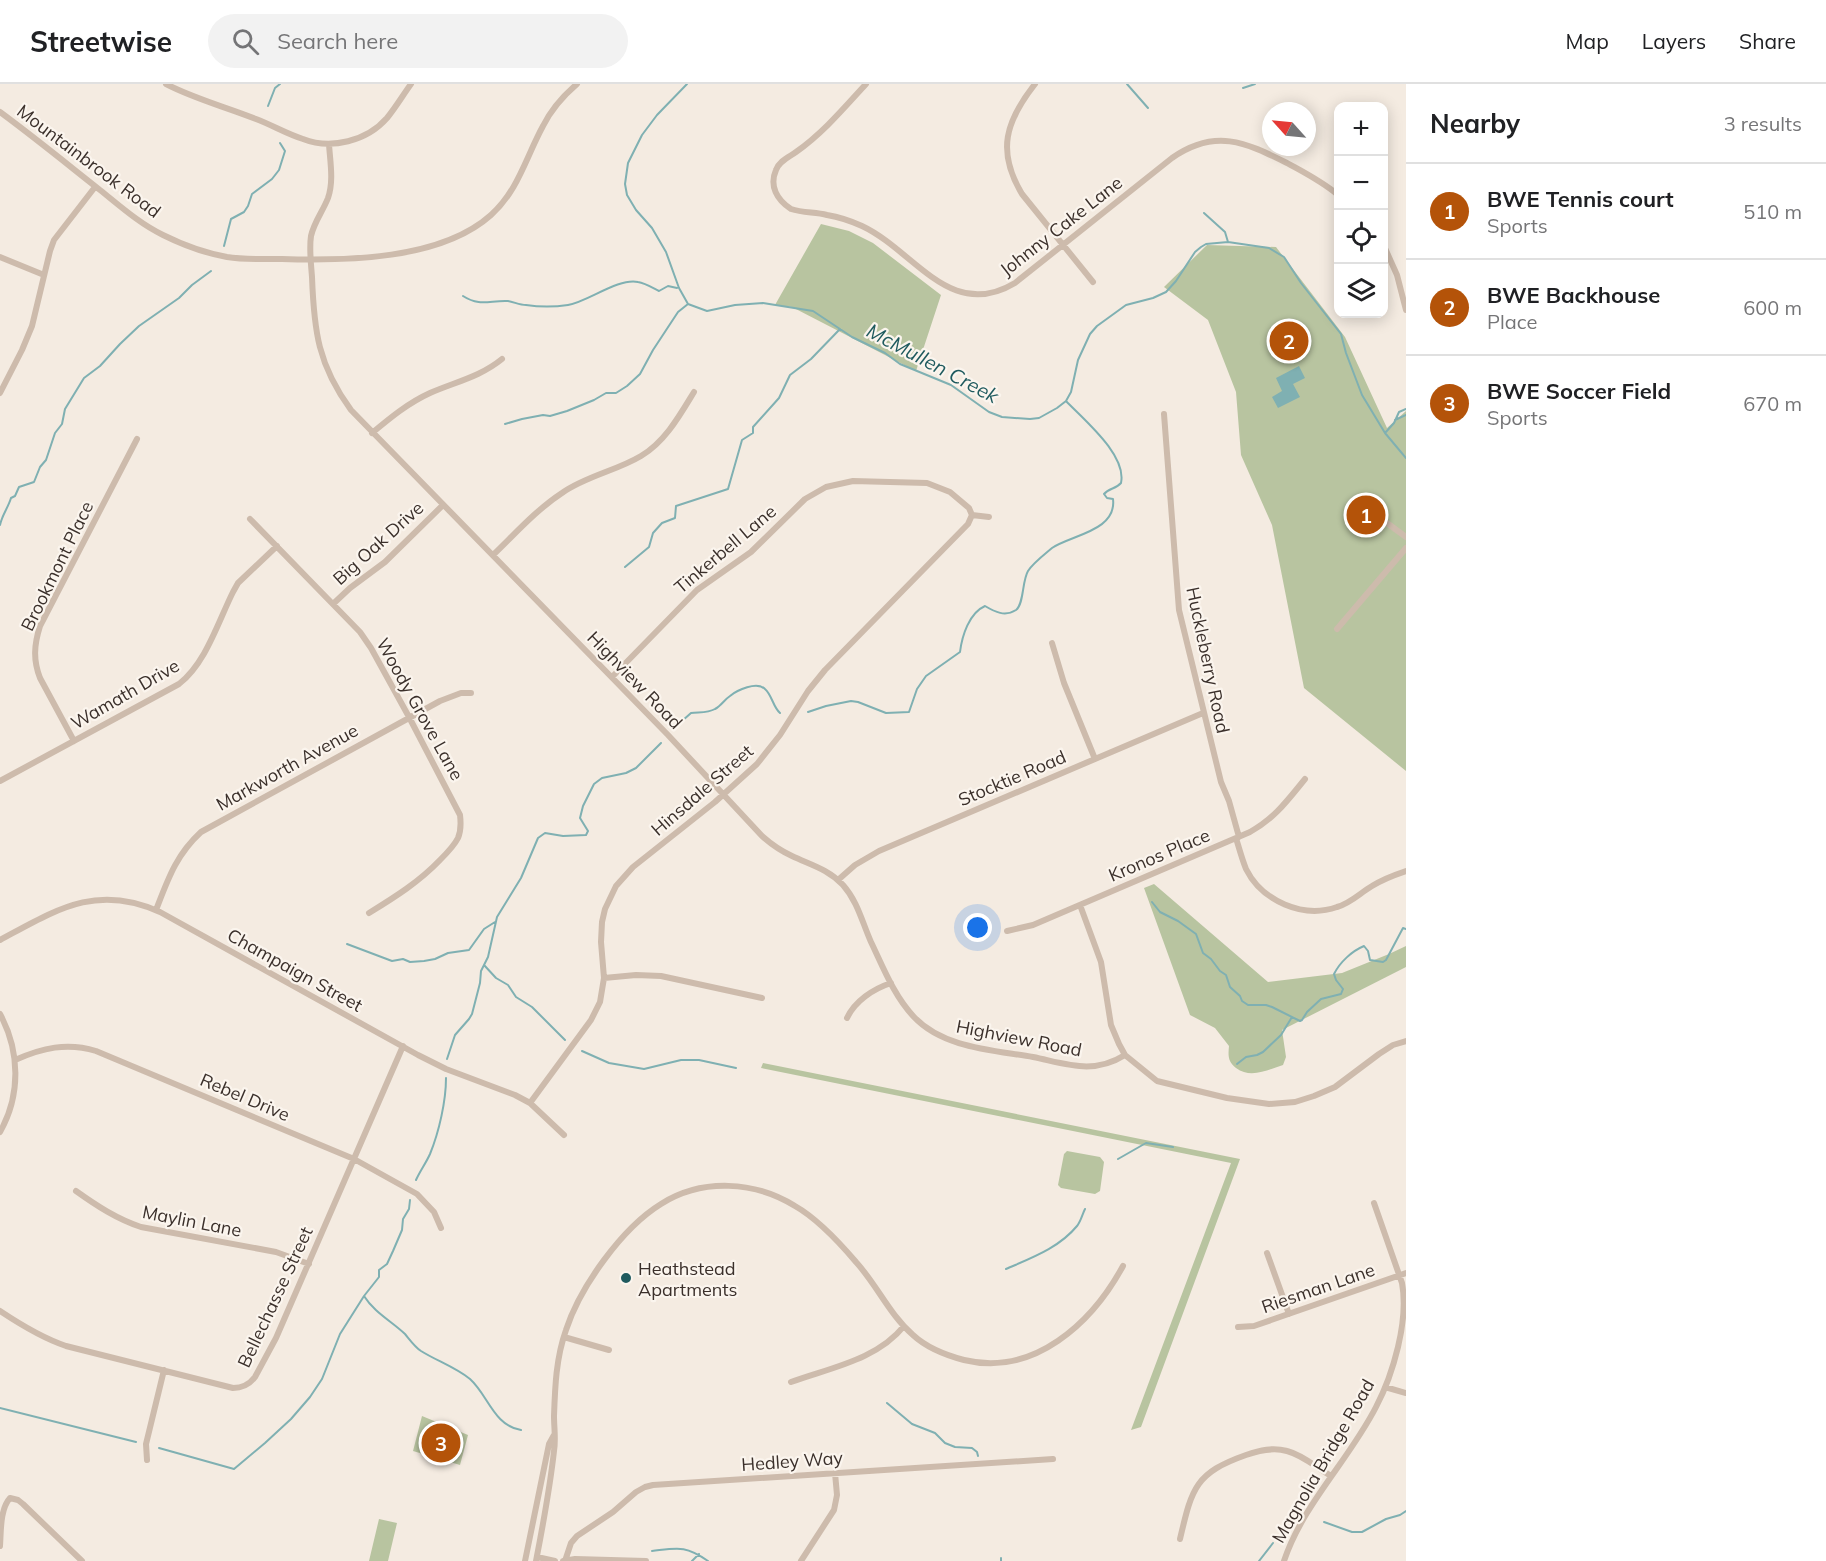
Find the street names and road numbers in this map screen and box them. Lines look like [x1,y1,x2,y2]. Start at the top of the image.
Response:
street label: Mountainbrook Road [12,99,166,223]
street label: Johnny Cake Lane [995,171,1127,281]
street label: Big Oak Drive [328,496,428,590]
street label: Brookmont Place [16,497,98,635]
street label: Tinkerbell Lane [669,500,781,598]
street label: Huckleberry Road [1181,585,1235,735]
street label: Highview Road [582,626,688,734]
street label: Woody Grove Lane [371,634,469,784]
street label: Wamath Drive [67,654,183,734]
street label: Markworth Avenue [212,718,362,816]
street label: Hinsdale Street [646,739,758,841]
street label: Stocktie Road [955,745,1069,811]
street label: Kronos Place [1105,823,1213,887]
street label: Champaign Street [223,923,367,1017]
street label: Highview Road [954,1015,1084,1061]
street label: Rebel Drive [197,1068,293,1126]
street label: Maylin Lane [140,1200,244,1242]
street label: Bellechasse Street [232,1223,318,1371]
street label: Riesman Lane [1258,1258,1378,1318]
street label: Magnolia Bridge Road [1267,1375,1379,1547]
street label: Hedley Way [740,1446,844,1476]

